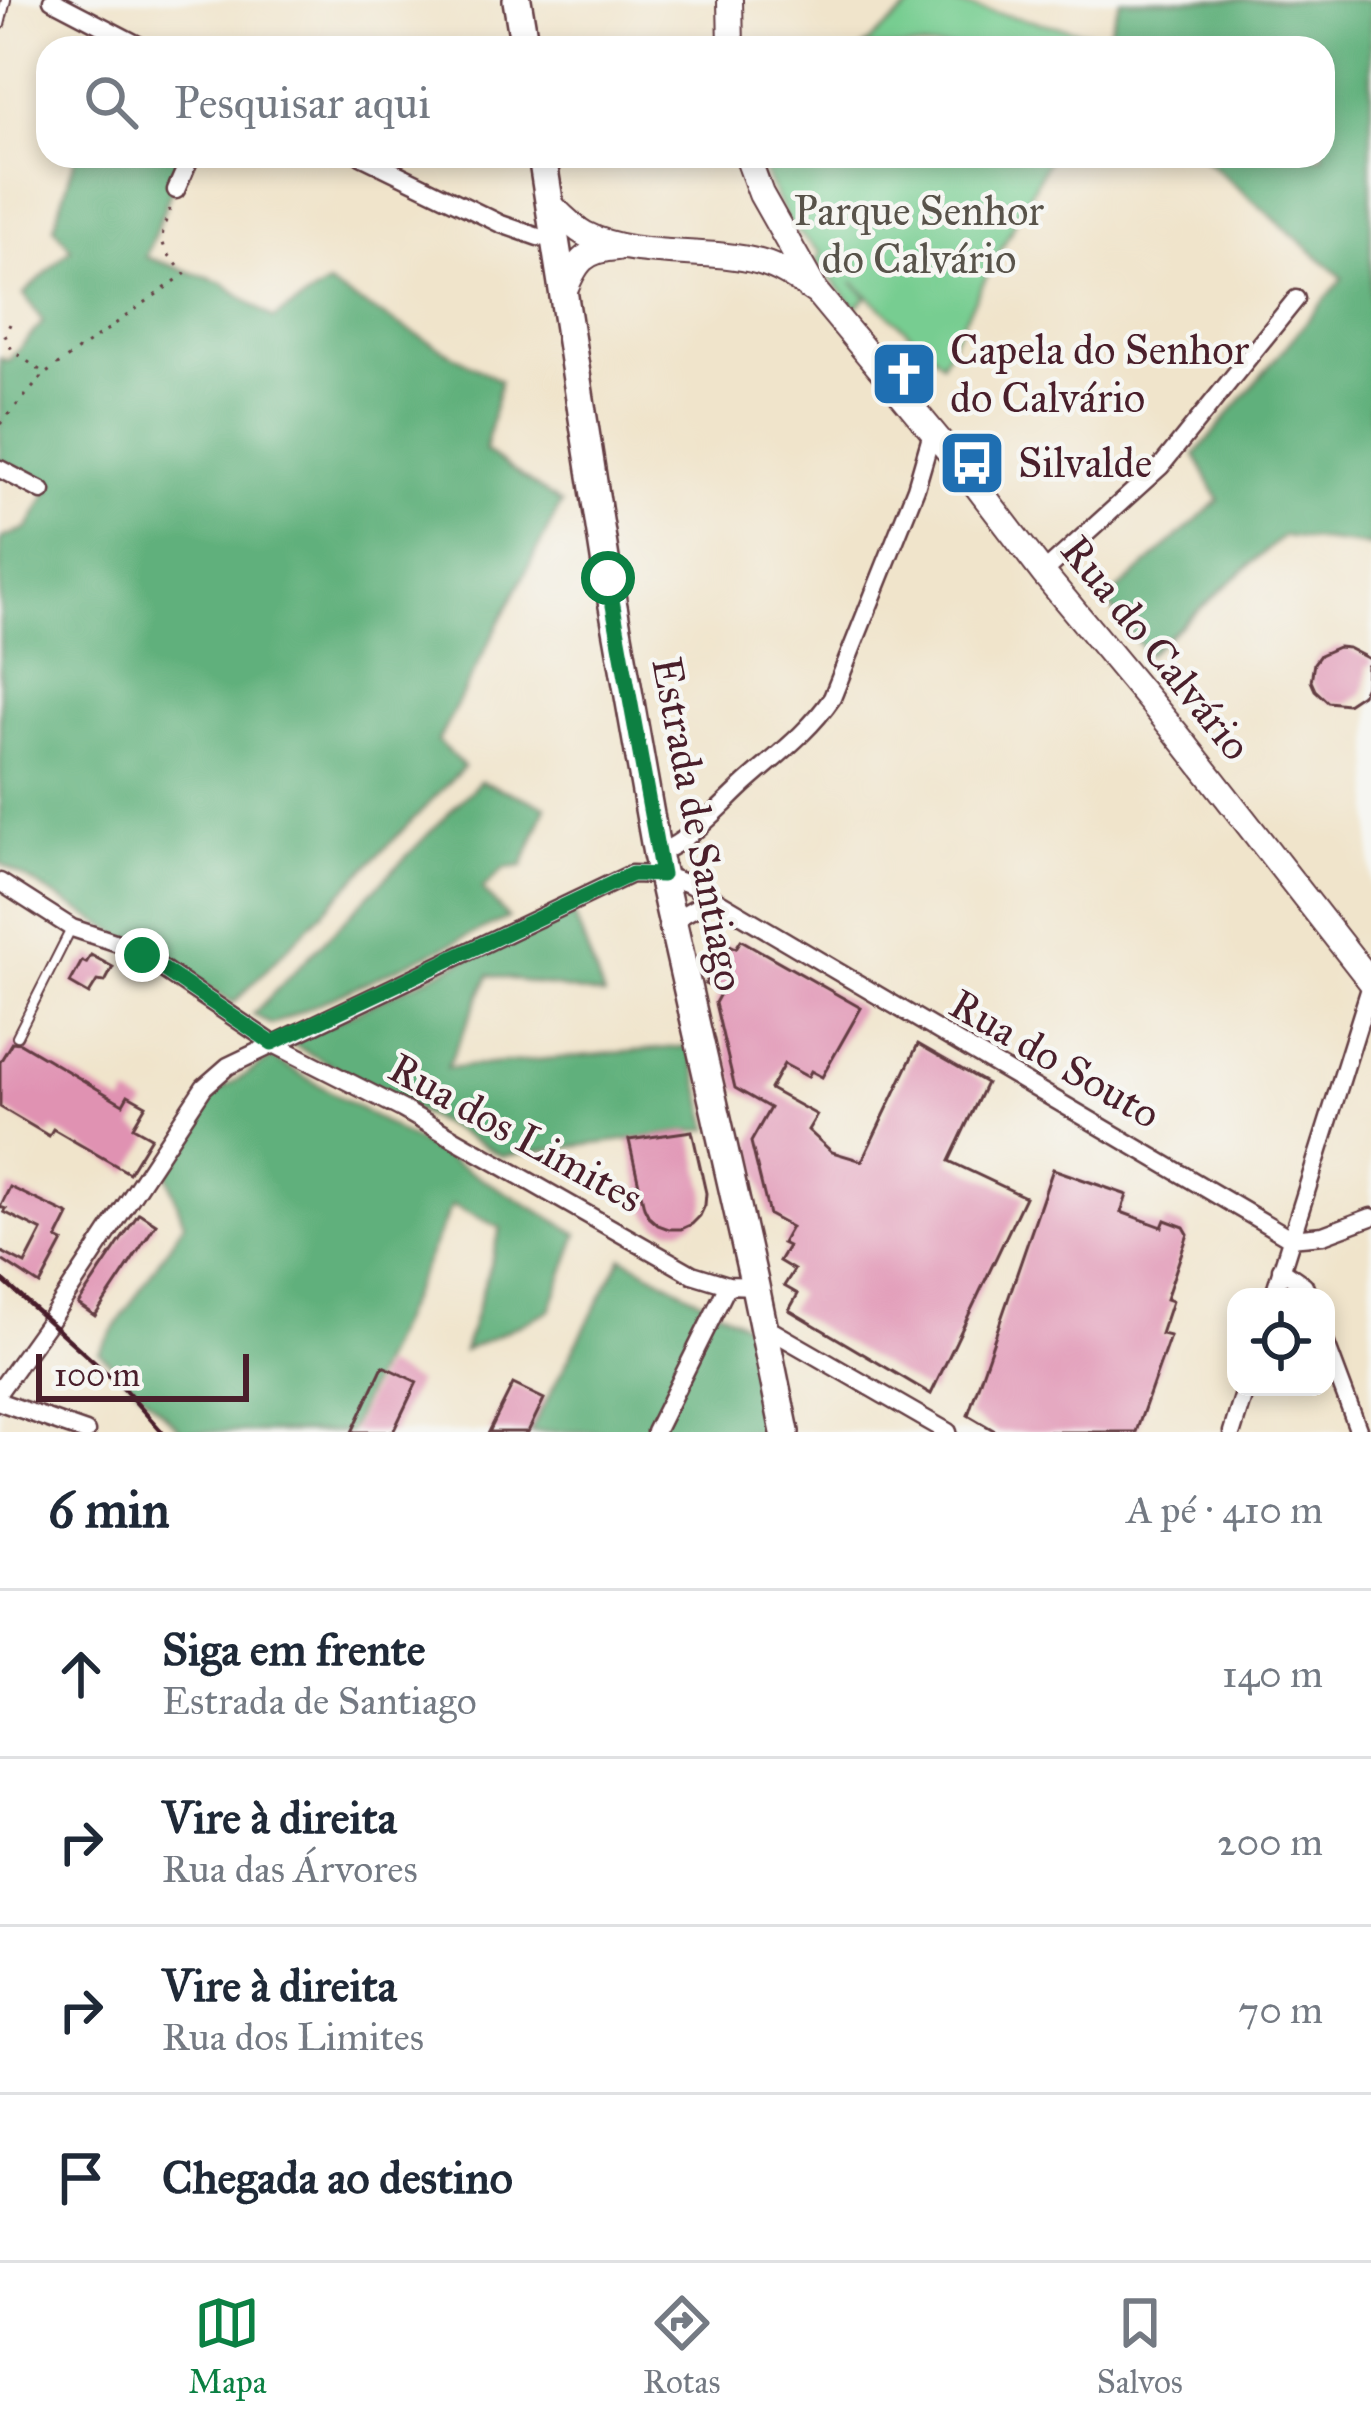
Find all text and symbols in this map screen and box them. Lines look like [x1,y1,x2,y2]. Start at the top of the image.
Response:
search box [36,36,1335,168]
icon: search [78,69,144,135]
text: Pesquisar aqui [174,75,431,130]
park label: Parque Senhor do Calvário [794,185,1044,285]
place label: Capela do Senhor do Calvário [950,324,1250,424]
church icon: Capela do Senhor do Calvário [869,339,939,409]
bus stop icon: Silvalde [937,428,1007,498]
place label: Silvalde [1018,437,1152,489]
street label: Rua do Calvário [1050,525,1262,771]
route start [581,551,635,605]
street label: Estrada de Santiago [640,653,756,995]
route end [115,928,169,982]
street label: Rua do Souto [941,978,1169,1140]
street label: Rua dos Limites [380,1042,652,1224]
map controls [1227,1288,1335,1396]
button: locate [1227,1288,1335,1396]
scale bar [36,1348,249,1401]
text: 100 m [54,1355,140,1395]
text: 6 min [48,1479,170,1541]
text: A pé · 410 m [1126,1486,1323,1534]
text: Siga em frente [162,1622,426,1677]
icon: ahead [48,1641,114,1707]
text: 140 m [1222,1650,1323,1698]
text: Estrada de Santiago [162,1677,477,1725]
text: Vire à direita [162,1790,397,1845]
icon: right [48,1809,114,1875]
text: 200 m [1217,1818,1323,1866]
text: Rua das Árvores [162,1845,418,1893]
text: Vire à direita [162,1958,397,2013]
icon: right [48,1977,114,2043]
text: 70 m [1238,1986,1323,2034]
text: Rua dos Limites [162,2013,424,2061]
icon: arrive [48,2145,114,2211]
text: Chegada ao destino [162,2150,513,2205]
tab: Mapa [188,2290,267,2402]
tab: Rotas [643,2290,720,2402]
tab: Salvos [1097,2290,1183,2402]

